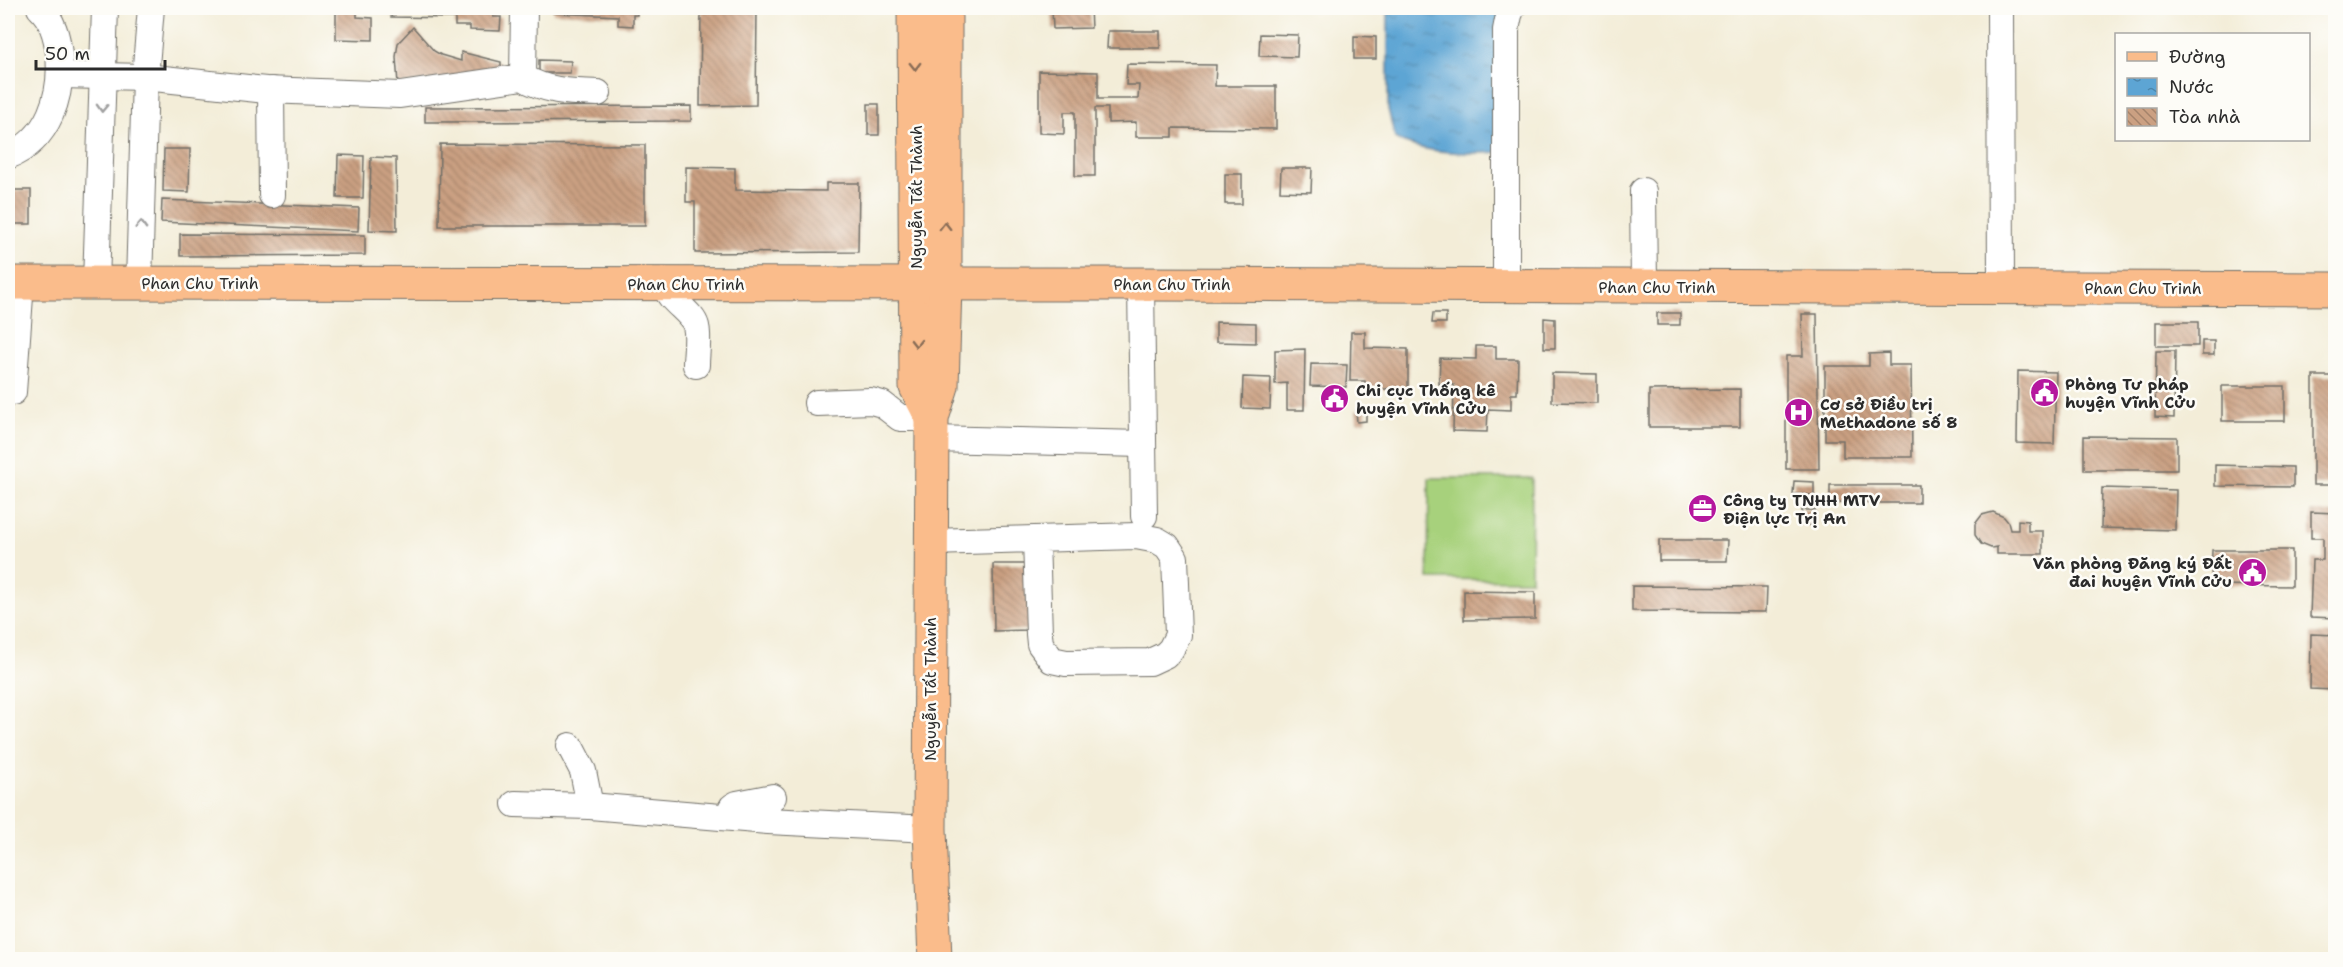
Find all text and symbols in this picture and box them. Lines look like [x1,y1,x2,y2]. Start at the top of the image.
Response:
scale bar [36,33,165,71]
legend [2115,33,2310,141]
text: 50 m [45,42,90,66]
text: Đường [2169,45,2226,69]
one-way arrow [909,61,921,70]
text: Nước [2169,75,2214,99]
one-way arrow [95,103,108,112]
text: Tòa nhà [2169,105,2240,129]
street label: Nguyễn Tất Thành [906,125,927,269]
one-way arrow [134,220,147,229]
one-way arrow [939,222,951,231]
street label: Phan Chu Trinh [141,273,259,294]
street label: Phan Chu Trinh [627,274,745,295]
street label: Phan Chu Trinh [1113,274,1231,295]
street label: Phan Chu Trinh [1598,277,1716,298]
street label: Phan Chu Trinh [2084,278,2202,299]
one-way arrow [910,339,922,348]
place label: Phòng Tư pháp huyện Vĩnh Cửu [2065,374,2196,413]
public building icon: Phòng Tư pháp huyện Vĩnh Cửu [2028,377,2060,409]
place label: Chi cục Thống kê huyện Vĩnh Cửu [1356,380,1496,419]
public building icon: Chi cục Thống kê huyện Vĩnh Cửu [1319,383,1351,415]
place label: Cơ sở Điều trị Methadone số 8 [1820,394,1957,433]
hospital icon: Cơ sở Điều trị Methadone số 8 [1783,397,1815,429]
place label: Công ty TNHH MTV Điện lực Trị An [1723,490,1881,529]
office icon: Công ty TNHH MTV Điện lực Trị An [1686,493,1718,525]
place label: Văn phòng Đăng ký Đất đai huyện Vĩnh Cửu [2033,553,2232,592]
public building icon: Văn phòng Đăng ký Đất đai huyện Vĩnh Cửu [2237,556,2269,588]
street label: Nguyễn Tất Thành [920,617,941,761]

